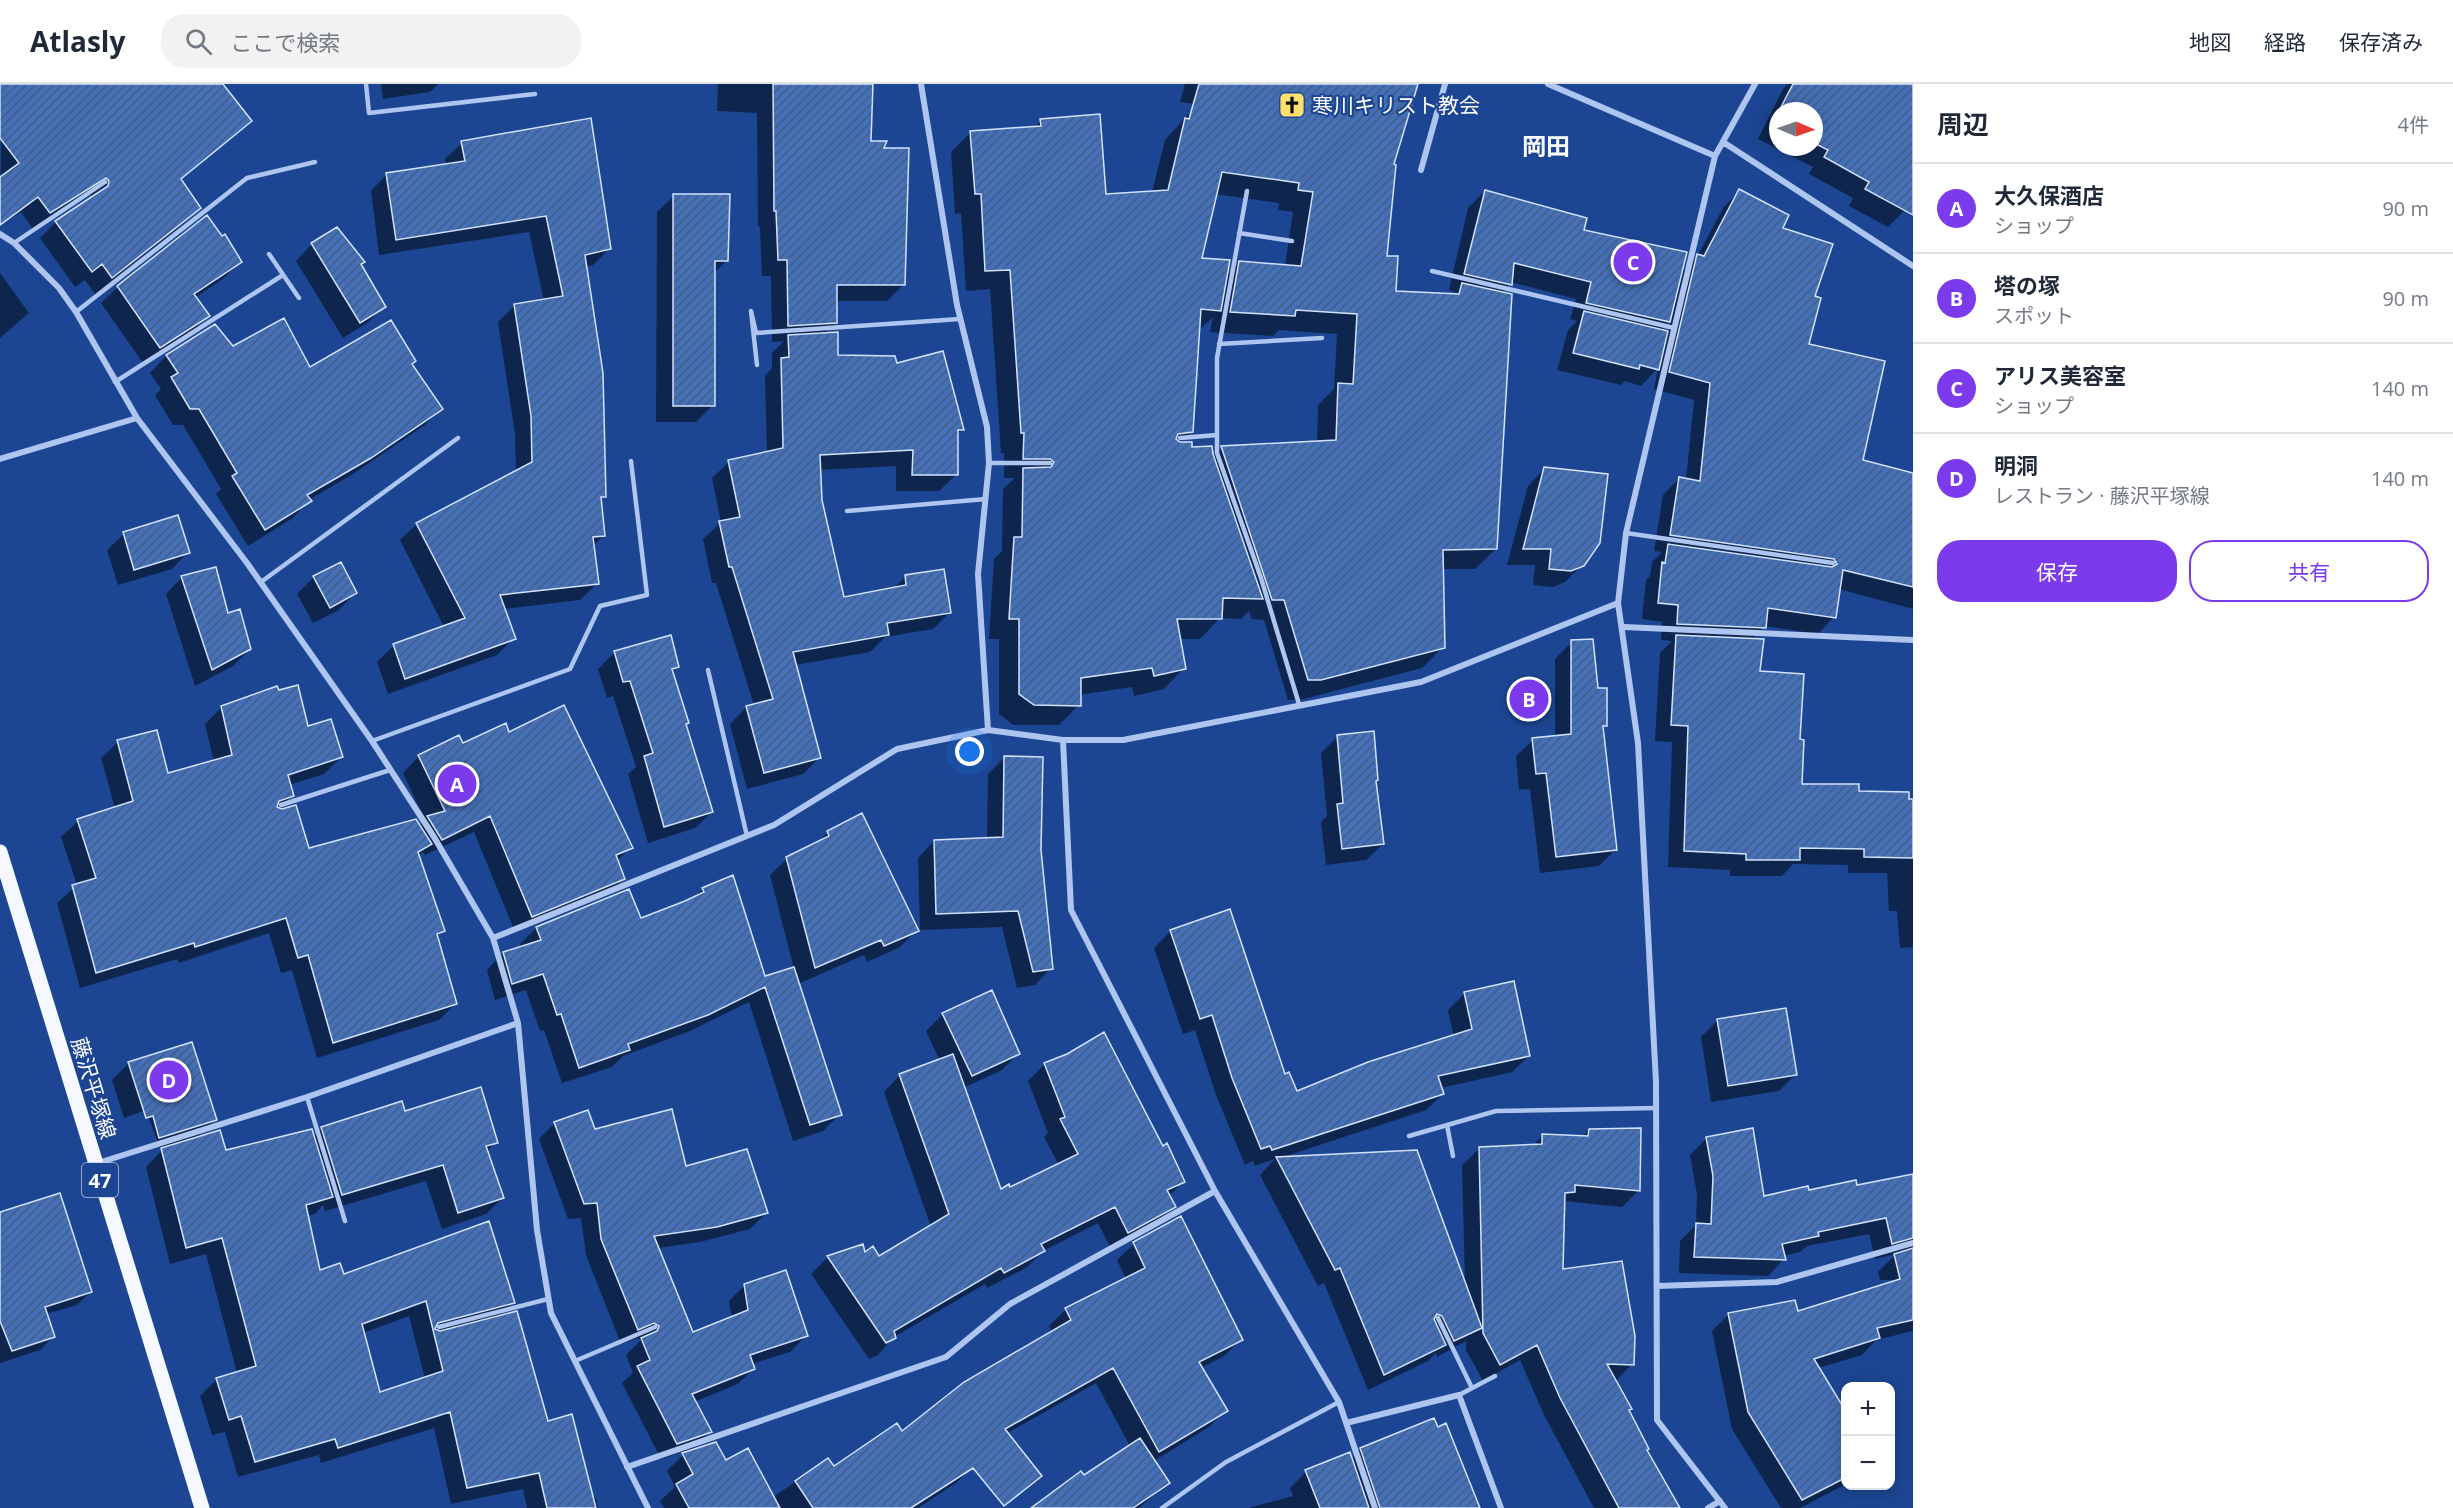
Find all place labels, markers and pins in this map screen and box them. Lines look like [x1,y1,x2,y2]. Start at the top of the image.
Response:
church icon: 寒川キリスト教会 [1277,90,1307,120]
place label: 寒川キリスト教会 [1312,91,1480,119]
pin: C [1614,240,1652,285]
pin: B [1510,676,1549,722]
pin: A [438,762,476,806]
pin: D [150,1058,188,1102]

